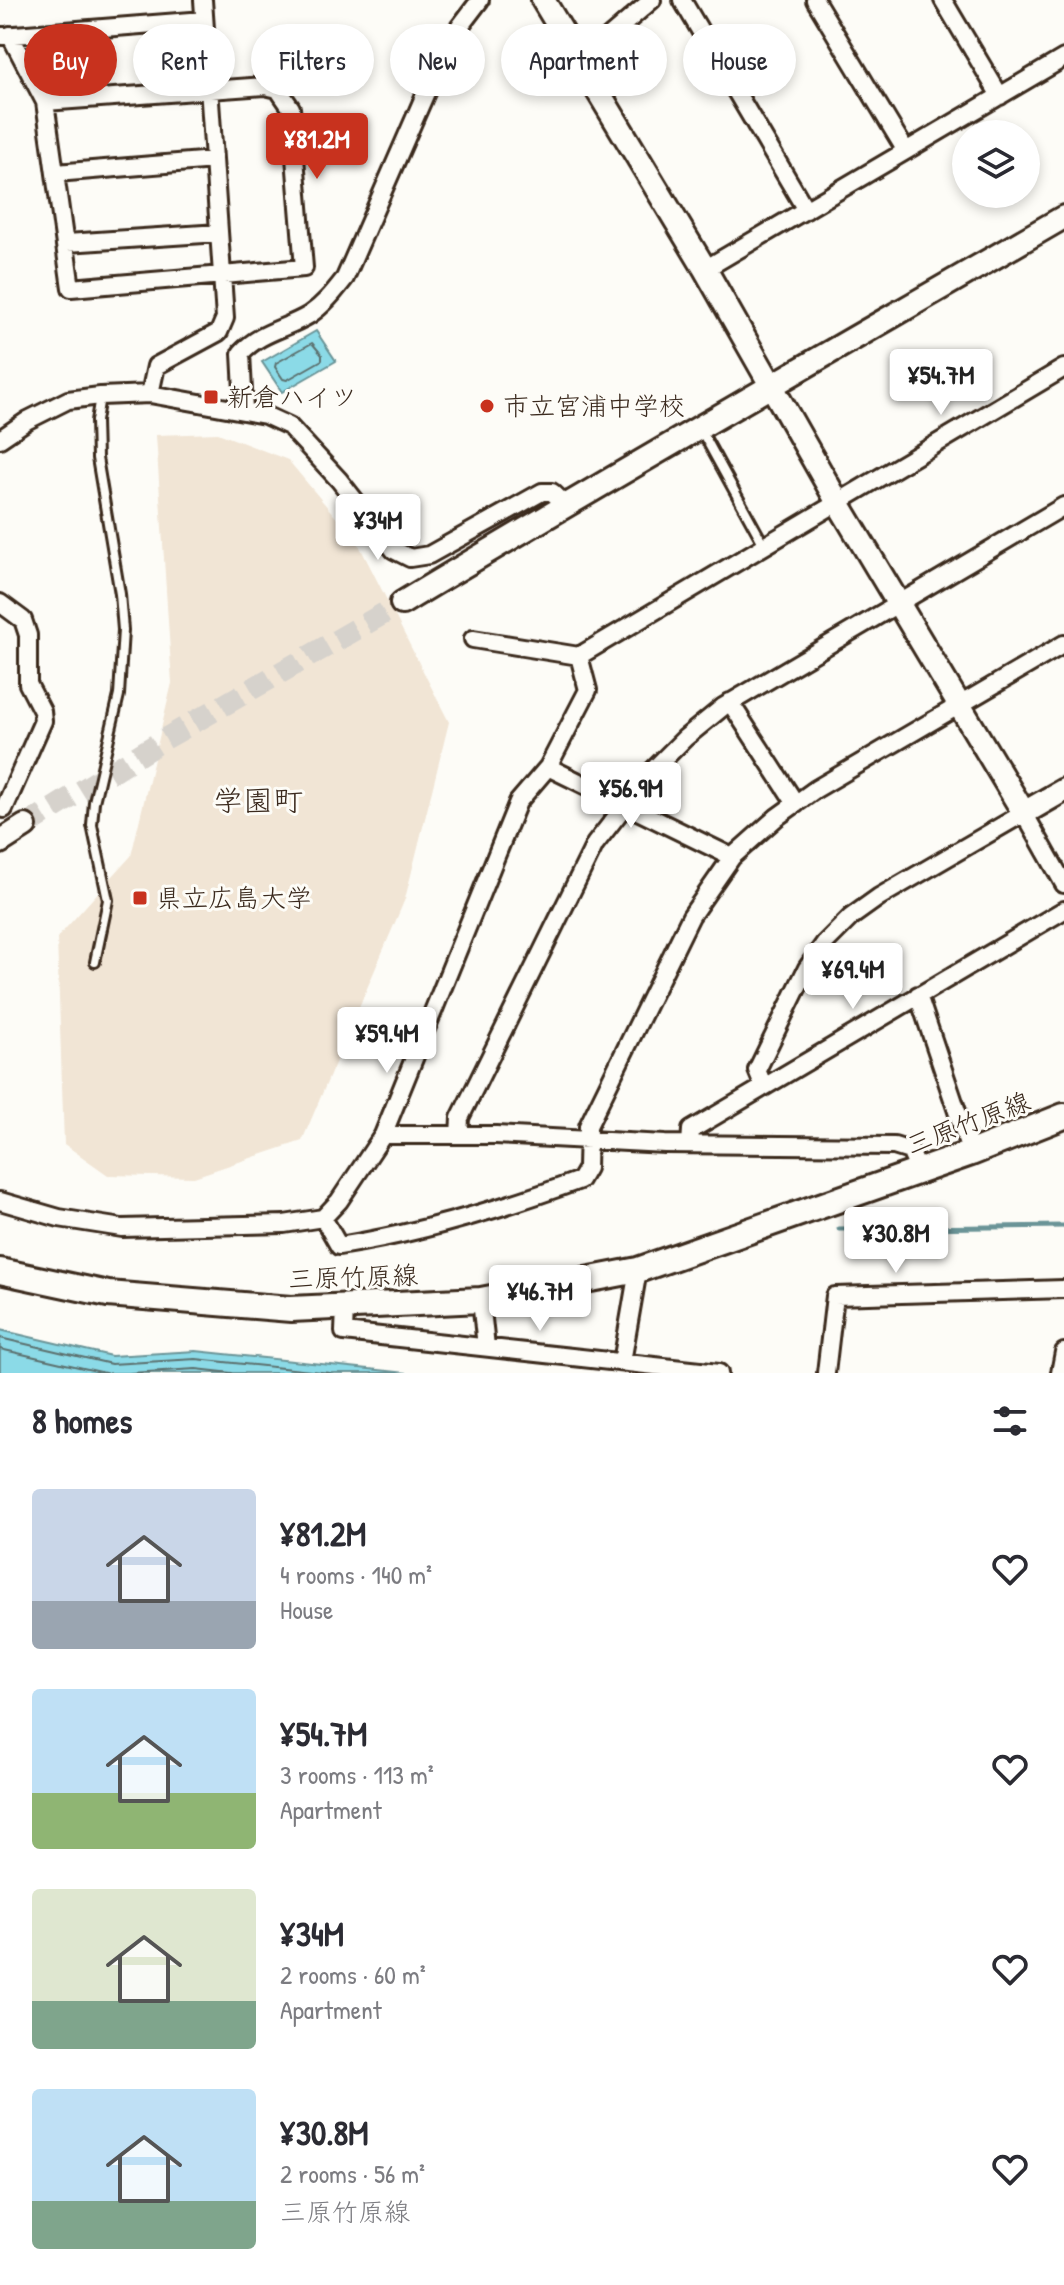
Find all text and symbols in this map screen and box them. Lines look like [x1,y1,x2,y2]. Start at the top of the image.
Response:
chip: Buy [24,24,117,96]
chip: Rent [133,24,235,96]
chip: Filters [251,24,374,96]
chip: New [390,24,485,96]
chip: Apartment [501,24,667,96]
chip: House [683,24,796,96]
pin: ¥81.2M [252,113,382,181]
map controls [952,120,1040,208]
button: layers [952,120,1040,208]
text: ¥81.2M [284,121,350,156]
pin: ¥54.7M [876,349,1006,417]
text: ¥54.7M [908,357,974,392]
place label: 新倉ハイツ [227,379,357,414]
marker: 新倉ハイツ [202,388,220,406]
place label: 市立宮浦中学校 [503,388,685,423]
marker: 市立宮浦中学校 [478,397,496,415]
pin: ¥34M [331,494,425,562]
text: ¥34M [354,502,402,537]
pin: ¥56.9M [566,762,696,830]
text: ¥56.9M [599,770,663,805]
district label: 学園町 [213,780,303,820]
place label: 県立広島大学 [156,880,312,915]
marker: 県立広島大学 [131,889,149,907]
pin: ¥69.4M [788,943,918,1011]
text: ¥69.4M [822,951,884,986]
pin: ¥59.4M [322,1007,452,1075]
text: ¥59.4M [355,1015,419,1050]
street label: 三原竹原線 [901,1083,1035,1162]
pin: ¥30.8M [831,1207,961,1275]
text: ¥30.8M [862,1215,930,1250]
street label: 三原竹原線 [287,1257,419,1296]
pin: ¥46.7M [475,1265,605,1333]
text: ¥46.7M [507,1273,573,1308]
text: 8 homes [32,1398,132,1444]
icon: filters [988,1399,1032,1443]
text: ¥81.2M [280,1511,366,1557]
icon: home [96,1521,192,1617]
icon: heart [988,1547,1032,1591]
text: 4 rooms · 140 m² [280,1557,432,1592]
text: House [280,1592,333,1627]
text: ¥54.7M [280,1711,367,1757]
icon: home [96,1721,192,1817]
icon: heart [988,1747,1032,1791]
text: 3 rooms · 113 m² [280,1757,434,1792]
text: Apartment [280,1792,382,1827]
text: ¥34M [280,1911,344,1957]
icon: home [96,1921,192,2017]
icon: heart [988,1947,1032,1991]
text: 2 rooms · 60 m² [280,1957,426,1992]
text: Apartment [280,1992,382,2027]
text: ¥30.8M [280,2110,368,2156]
icon: home [96,2121,192,2217]
icon: heart [988,2147,1032,2191]
text: 2 rooms · 56 m² [280,2156,425,2191]
text: 三原竹原線 [280,2194,410,2229]

